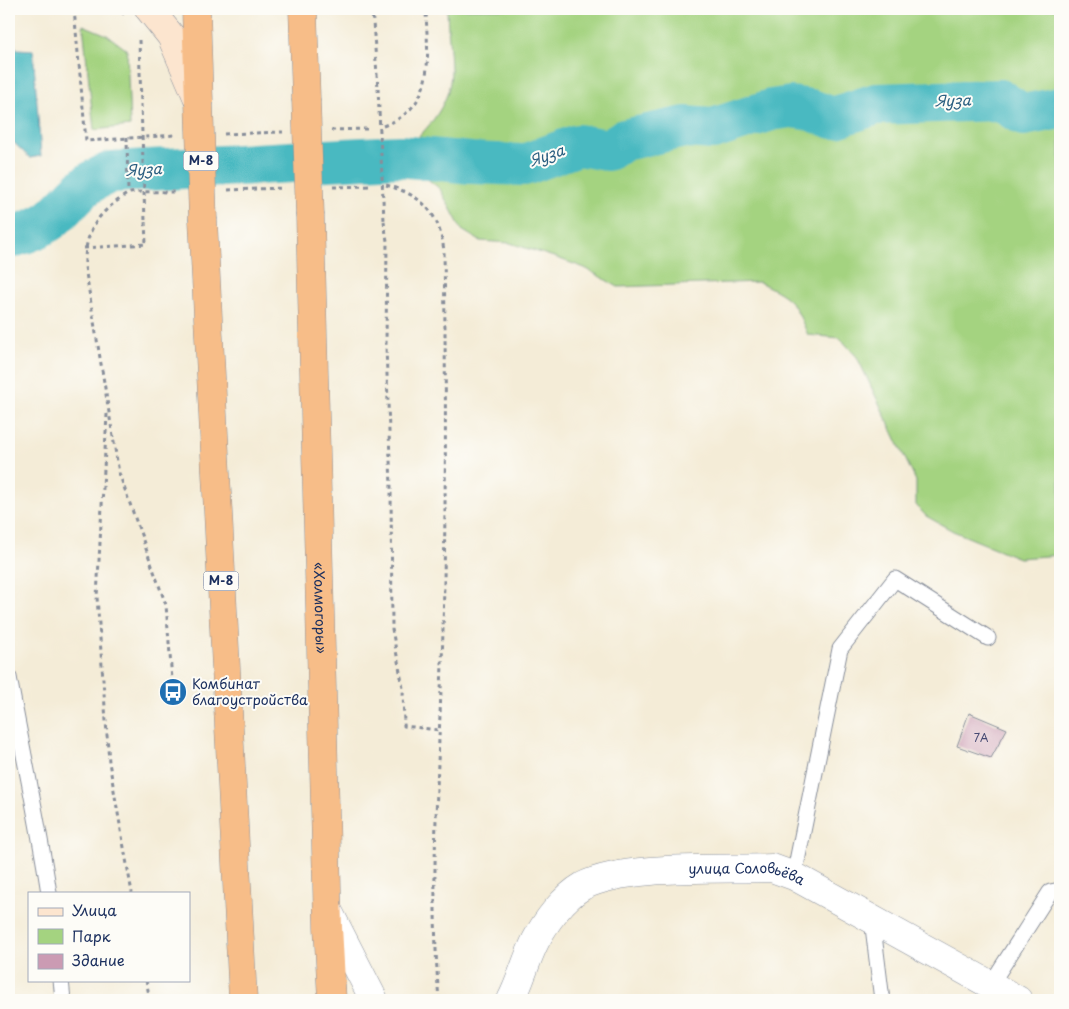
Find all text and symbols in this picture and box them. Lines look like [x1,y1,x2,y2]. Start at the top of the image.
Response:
water label: Яуза [935,87,972,112]
water label: Яуза [526,137,568,172]
road number: М-8 [184,152,218,170]
water label: Яуза [125,156,163,181]
street label: «Холмогоры» [309,562,332,654]
road number: М-8 [204,572,238,590]
place label: Комбинат благоустройства [192,673,308,710]
bus stop icon: Комбинат благоустройства [158,677,188,707]
house number: 7А [974,729,989,746]
street label: улица Соловьёва [688,857,809,890]
legend [28,892,190,982]
text: Улица [72,898,117,921]
text: Парк [72,924,111,947]
text: Здание [72,948,125,971]

